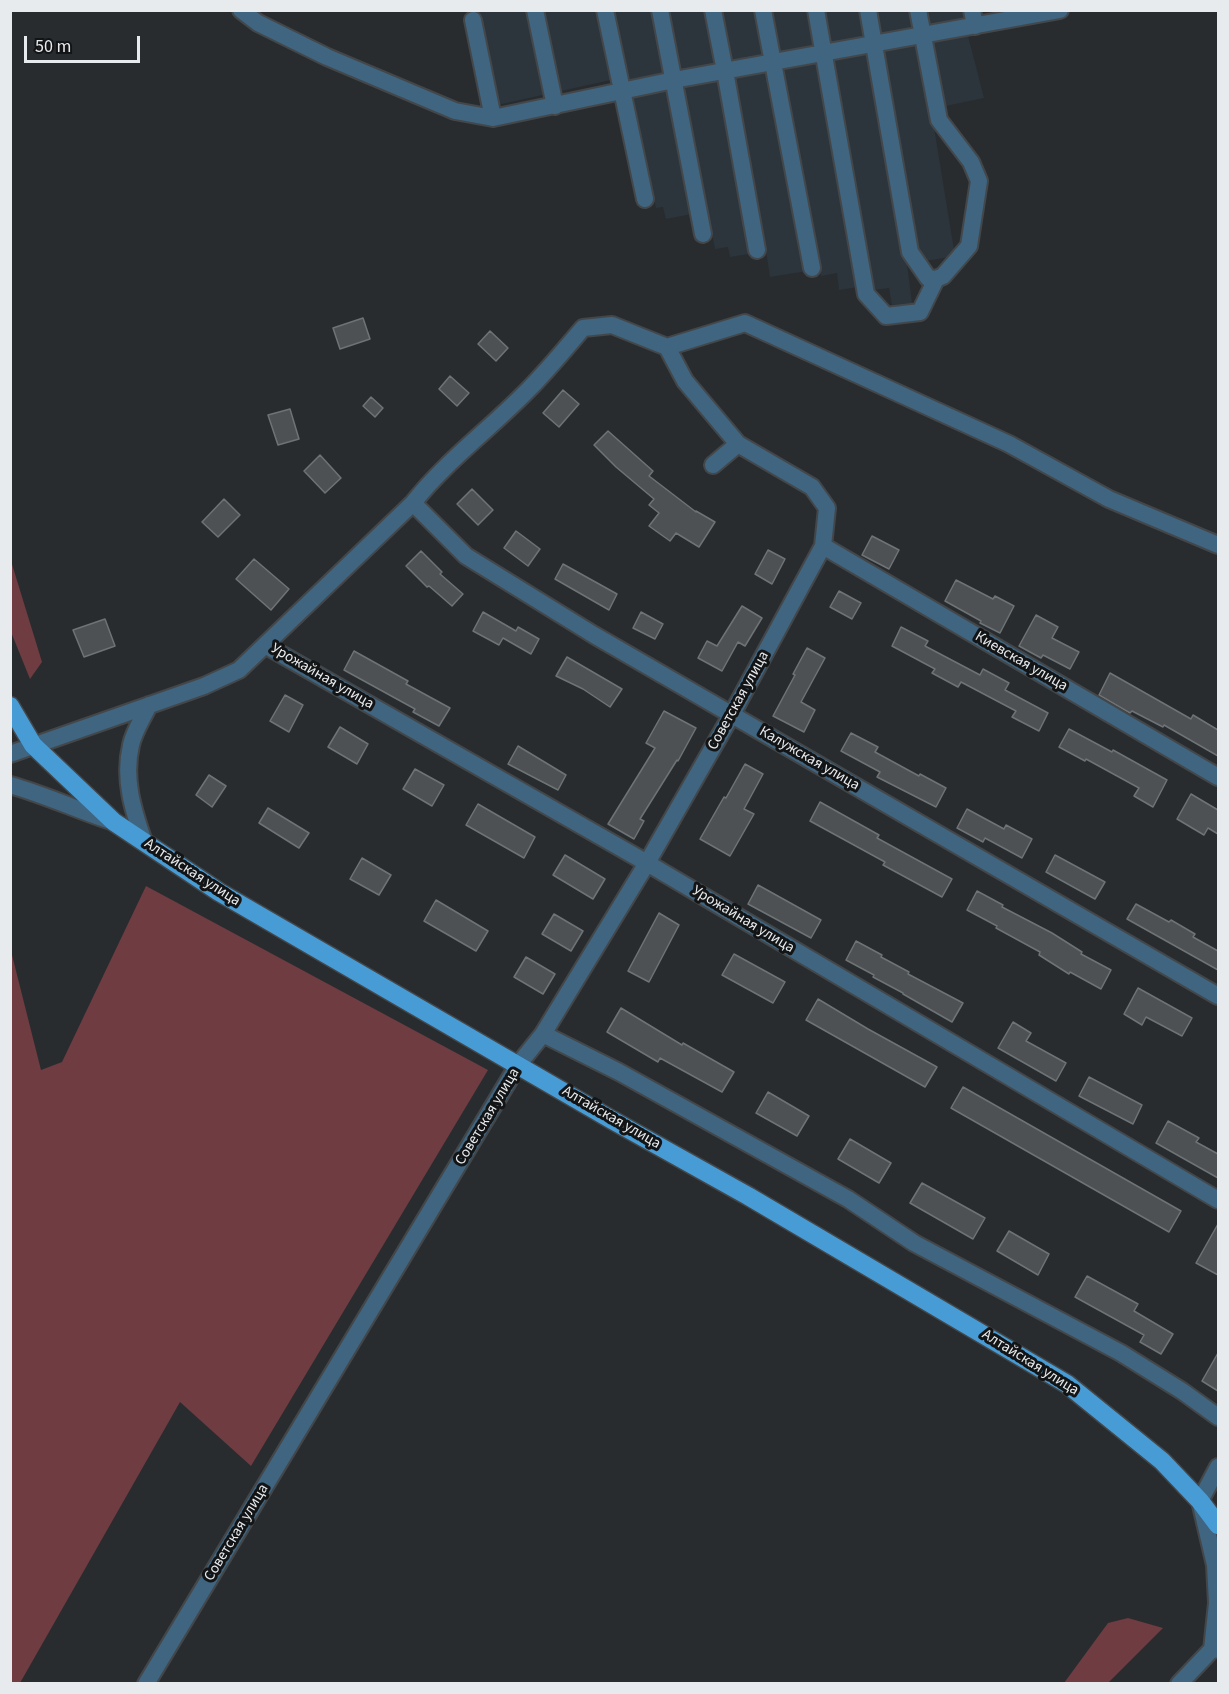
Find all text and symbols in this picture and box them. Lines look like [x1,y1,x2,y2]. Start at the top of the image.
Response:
scale bar [27,24,142,62]
text: 50 m [35,34,71,59]
street label: Киевская улица [971,628,1071,696]
street label: Урожайная улица [267,640,377,714]
street label: Советская улица [704,649,774,753]
street label: Калужская улица [756,723,862,795]
street label: Алтайская улица [141,835,243,911]
street label: Урожайная улица [689,882,797,958]
street label: Советская улица [452,1065,524,1169]
street label: Алтайская улица [559,1083,663,1153]
street label: Алтайская улица [978,1326,1082,1400]
street label: Советская улица [201,1481,273,1585]

